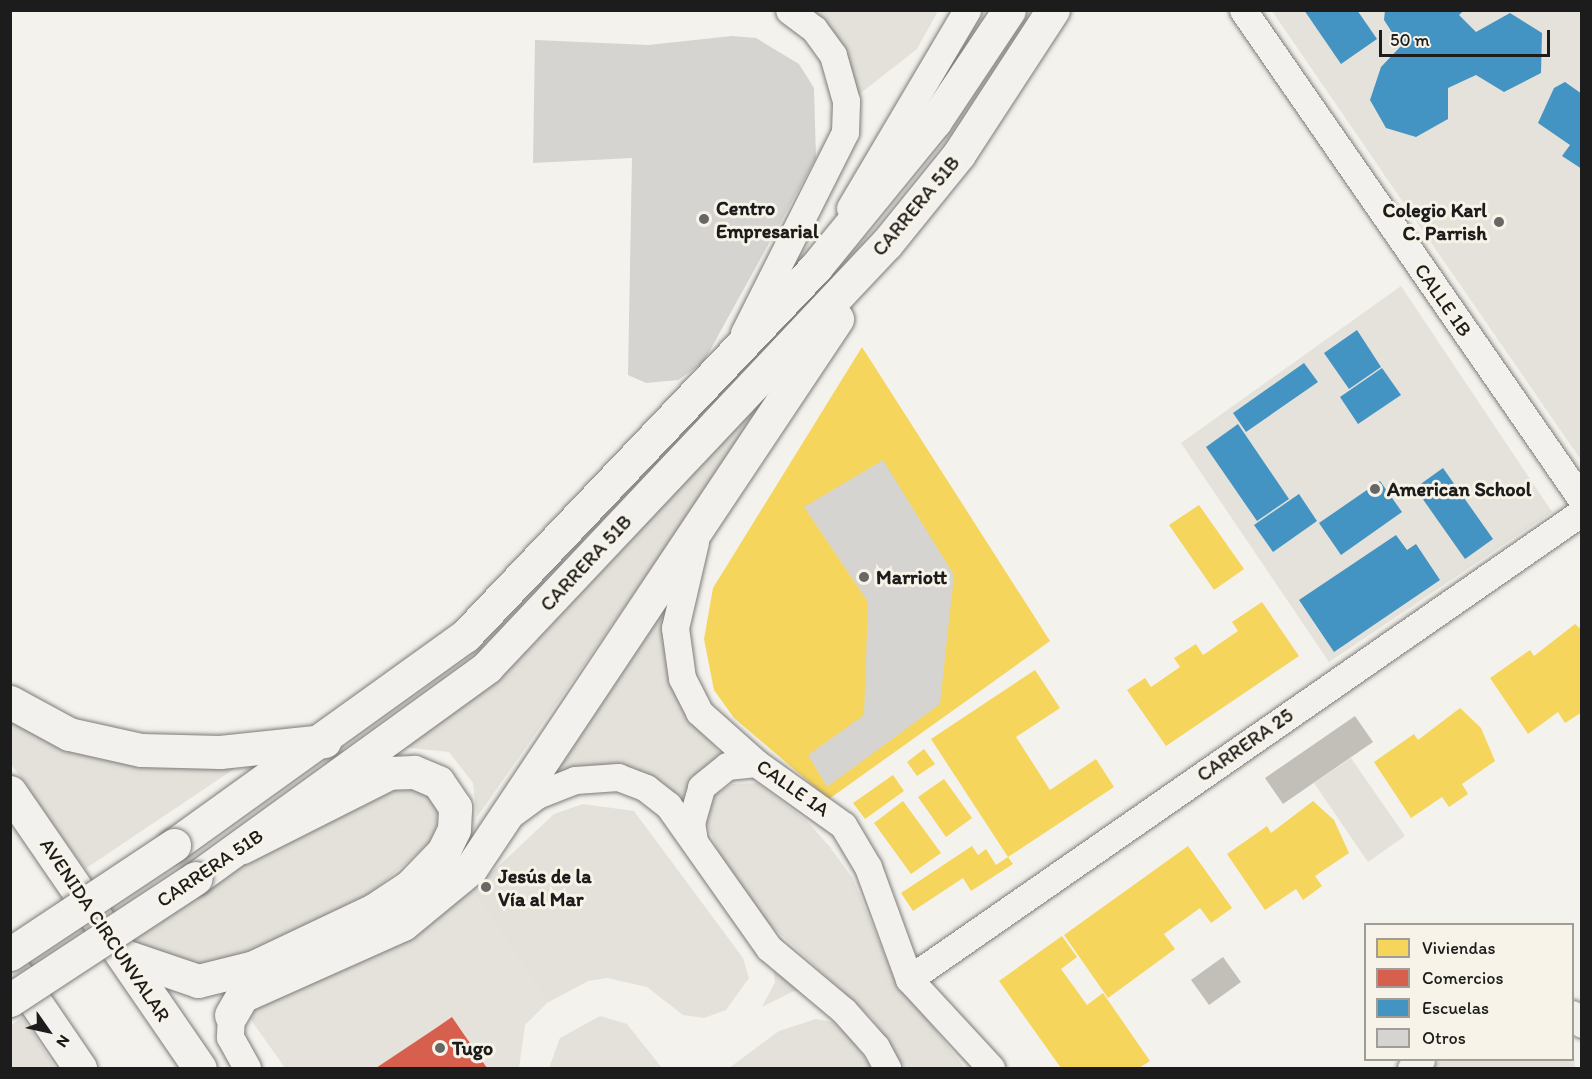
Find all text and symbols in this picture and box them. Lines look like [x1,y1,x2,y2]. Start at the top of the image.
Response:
scale bar [1382,18,1553,56]
text: 50 m [1390,29,1430,51]
street label: CARRERA 51B [867,151,965,261]
place label: Centro Empresarial [716,196,819,243]
place label: Colegio Karl C. Parrish [1382,198,1487,245]
marker: Centro Empresarial [697,212,711,226]
marker: Colegio Karl C. Parrish [1492,215,1506,229]
street label: CALLE 1B [1409,259,1477,341]
place label: American School [1387,477,1531,501]
marker: American School [1368,482,1382,496]
street label: CARRERA 51B [535,510,637,616]
place label: Marriott [876,565,947,589]
marker: Marriott [857,570,871,584]
street label: CARRERA 25 [1192,703,1298,787]
street label: CALLE 1A [752,754,834,822]
street label: CARRERA 51B [152,823,268,913]
street label: AVENIDA CIRCUNVALAR [34,833,176,1027]
place label: Jesús de la Vía al Mar [498,864,592,911]
marker: Jesús de la Vía al Mar [479,880,493,894]
legend [1364,923,1574,1061]
text: Viviendas [1422,937,1496,959]
text: Comercios [1422,967,1504,989]
text: Escuelas [1422,997,1489,1019]
north arrow [18,1001,78,1061]
text: Otros [1422,1027,1466,1049]
text: N [52,1032,74,1051]
place label: Tugo [452,1036,493,1060]
marker: Tugo [433,1041,447,1055]

